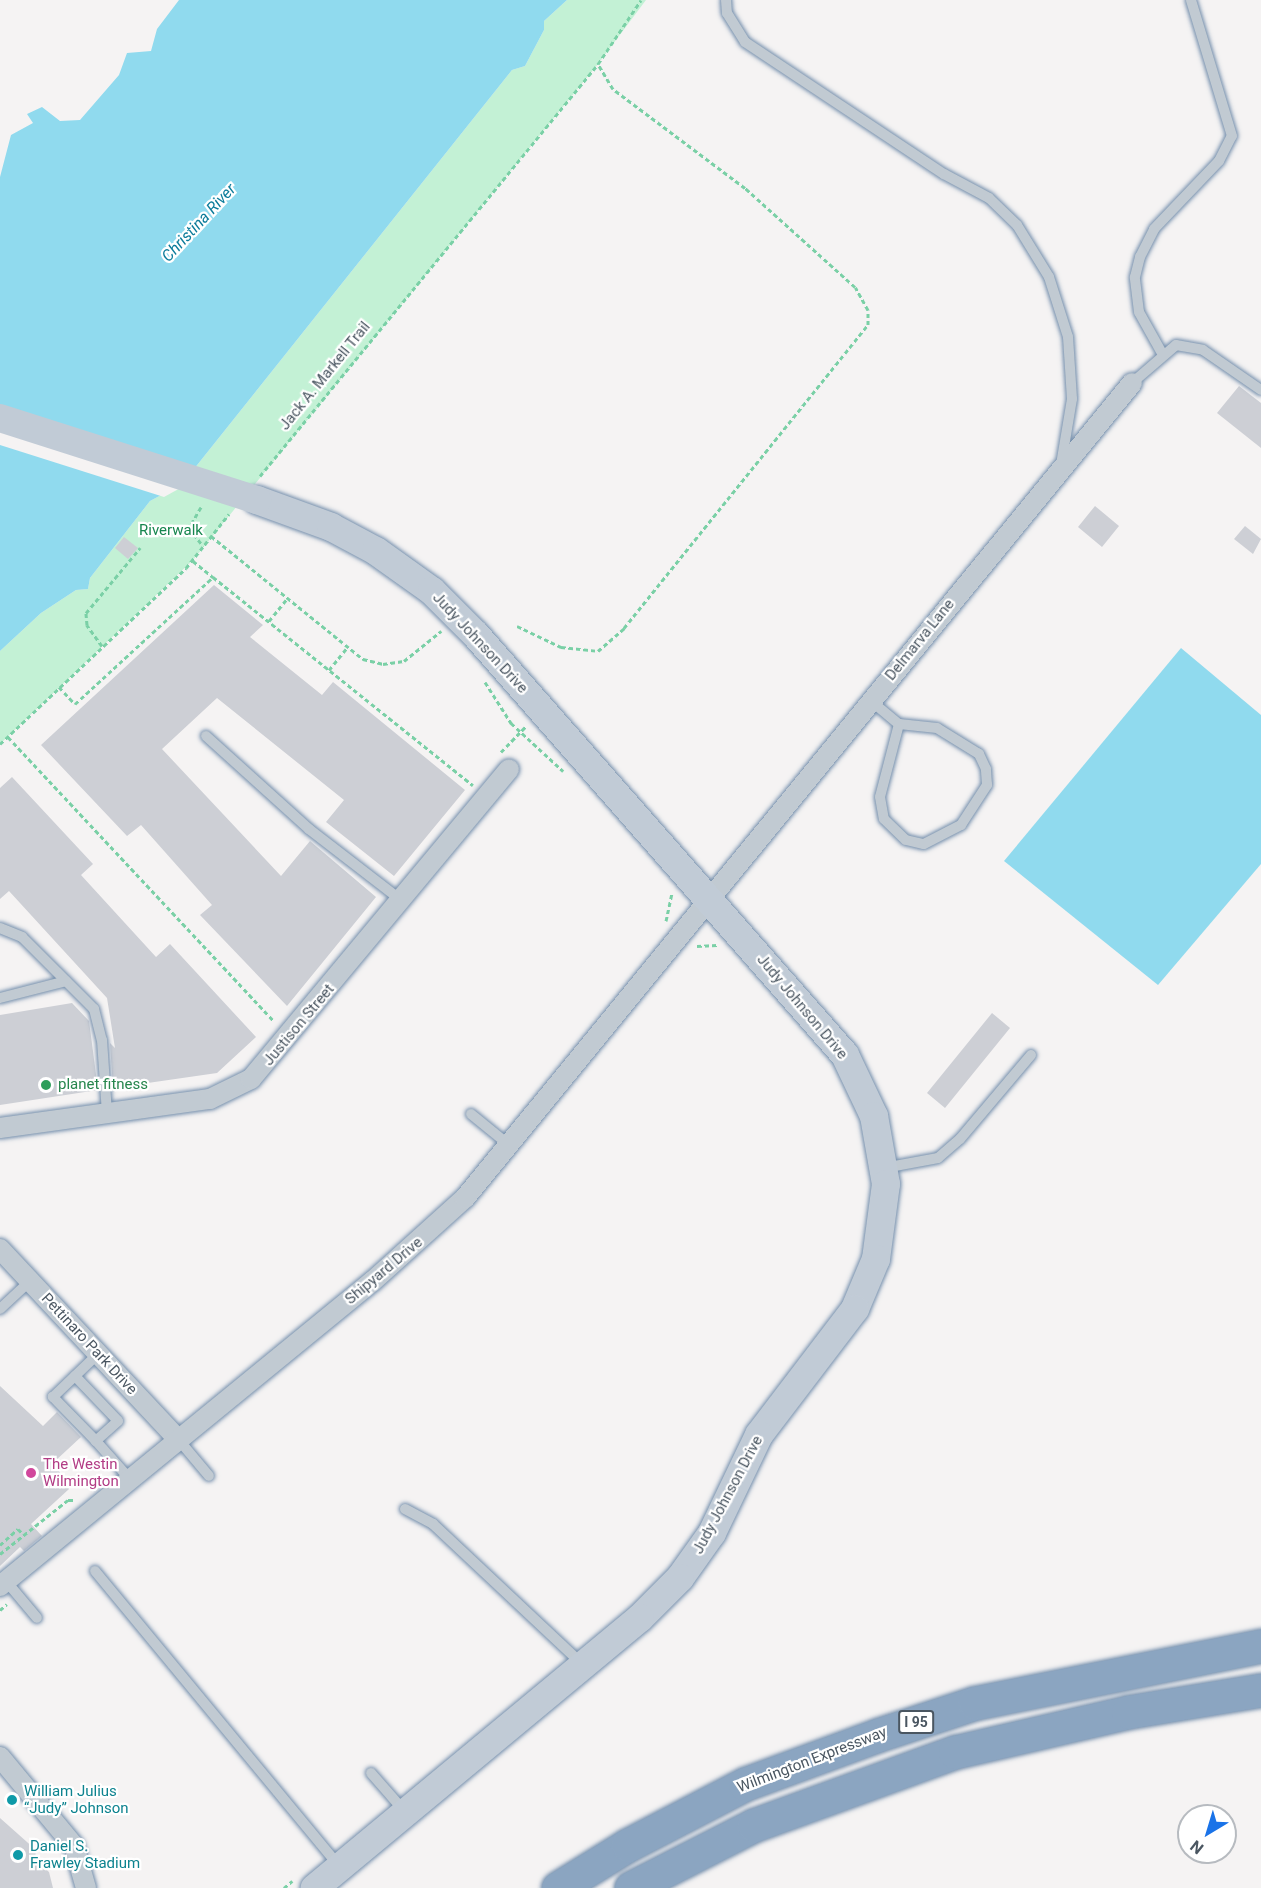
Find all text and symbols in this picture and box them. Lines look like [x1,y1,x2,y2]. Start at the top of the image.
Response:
water label: Christina River [158,180,240,266]
street label: Jack A. Markell Trail [276,318,374,434]
park label: Riverwalk [139,522,203,540]
street label: Judy Johnson Drive [429,589,531,697]
street label: Delmarva Lane [882,596,958,684]
street label: Judy Johnson Drive [753,951,851,1063]
street label: Justison Street [260,981,338,1069]
place label: planet fitness [58,1076,148,1094]
marker: planet fitness [39,1078,53,1092]
street label: Shipyard Drive [342,1234,426,1308]
street label: Pettinaro Park Drive [37,1290,141,1398]
street label: Judy Johnson Drive [689,1433,767,1557]
place label: The Westin Wilmington [43,1455,119,1490]
marker: The Westin Wilmington [24,1466,38,1480]
road number: I 95 [898,1711,934,1733]
street label: Wilmington Expressway [735,1723,889,1797]
place label: William Julius “Judy” Johnson [24,1782,129,1817]
marker: William Julius “Judy” Johnson [5,1793,19,1807]
north arrow [1177,1804,1237,1864]
text: N [1187,1836,1207,1858]
place label: Daniel S. Frawley Stadium [30,1837,140,1872]
marker: Daniel S. Frawley Stadium [11,1848,25,1862]

